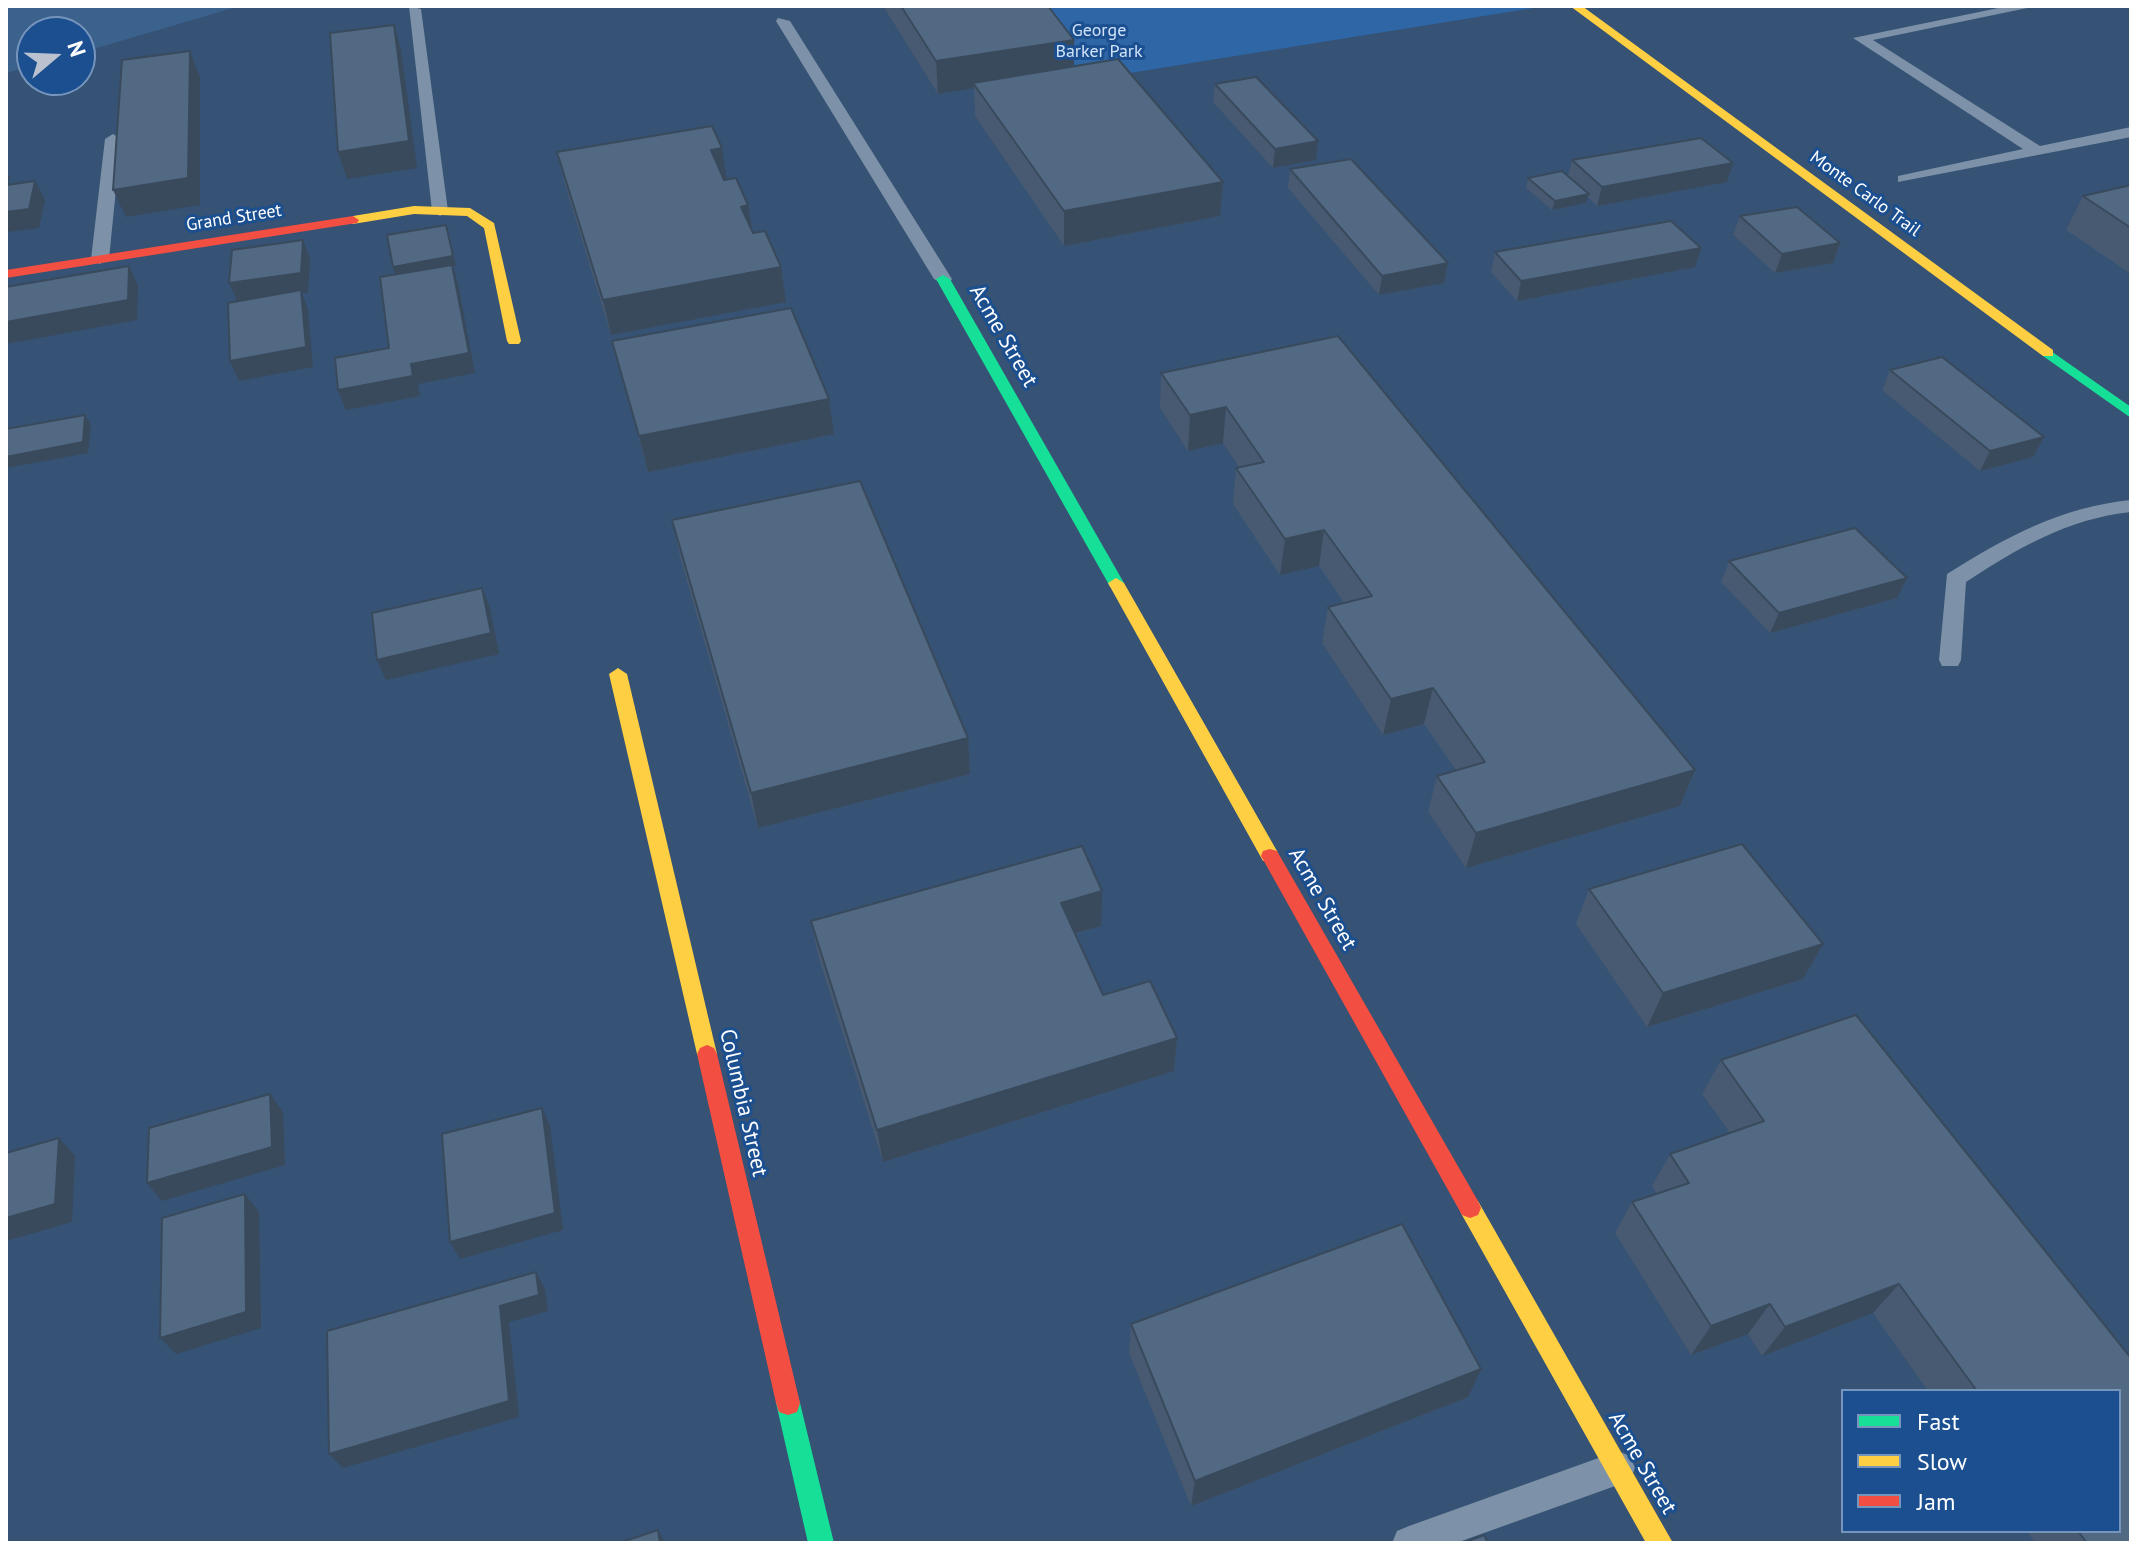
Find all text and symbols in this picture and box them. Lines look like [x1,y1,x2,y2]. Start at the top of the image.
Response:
north arrow [16,16,96,96]
park label: George Barker Park [1055,20,1143,62]
text: N [61,37,92,60]
street label: Monte Carlo Trail [1805,147,1925,241]
street label: Grand Street [185,200,283,236]
street label: Acme Street [963,280,1043,392]
street label: Acme Street [1282,843,1362,955]
street label: Columbia Street [713,1027,773,1179]
legend [1841,1389,2121,1533]
text: Fast [1917,1406,1960,1437]
street label: Acme Street [1602,1407,1682,1519]
text: Slow [1917,1446,1967,1477]
text: Jam [1917,1486,1955,1517]

